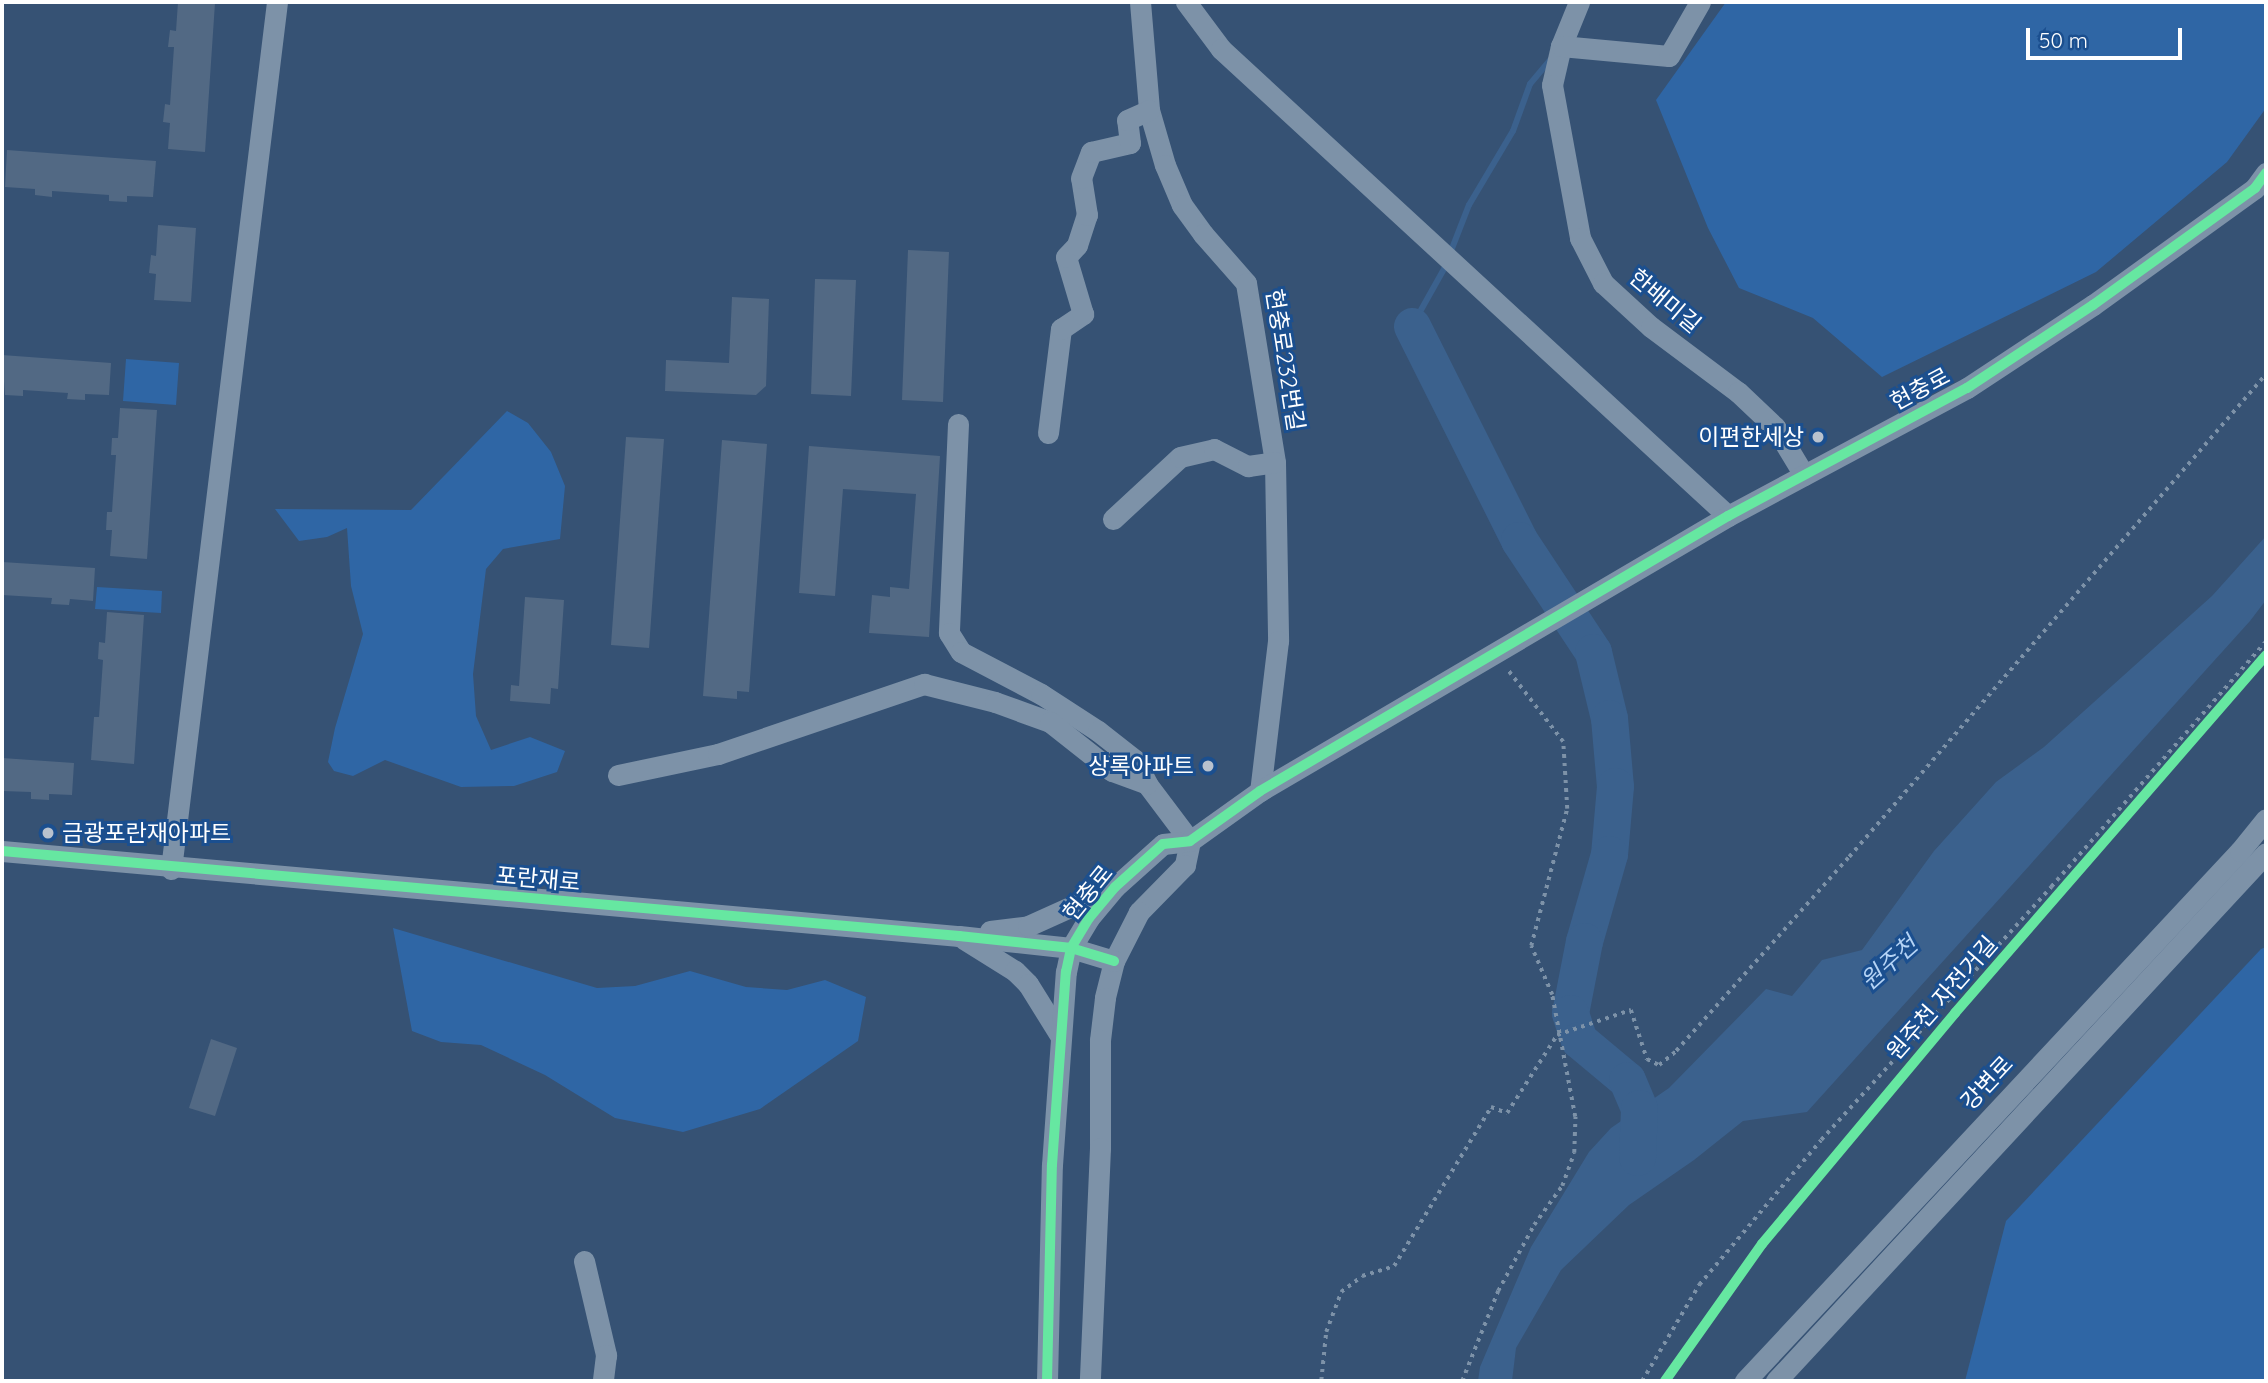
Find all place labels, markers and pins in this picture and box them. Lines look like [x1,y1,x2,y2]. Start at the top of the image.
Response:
place label: 이편한세상 [1698,423,1804,451]
marker: 이편한세상 [1810,429,1826,445]
place label: 상록아파트 [1088,752,1194,780]
marker: 상록아파트 [1200,758,1216,774]
place label: 금광포란재아파트 [62,819,231,847]
marker: 금광포란재아파트 [40,825,56,841]

